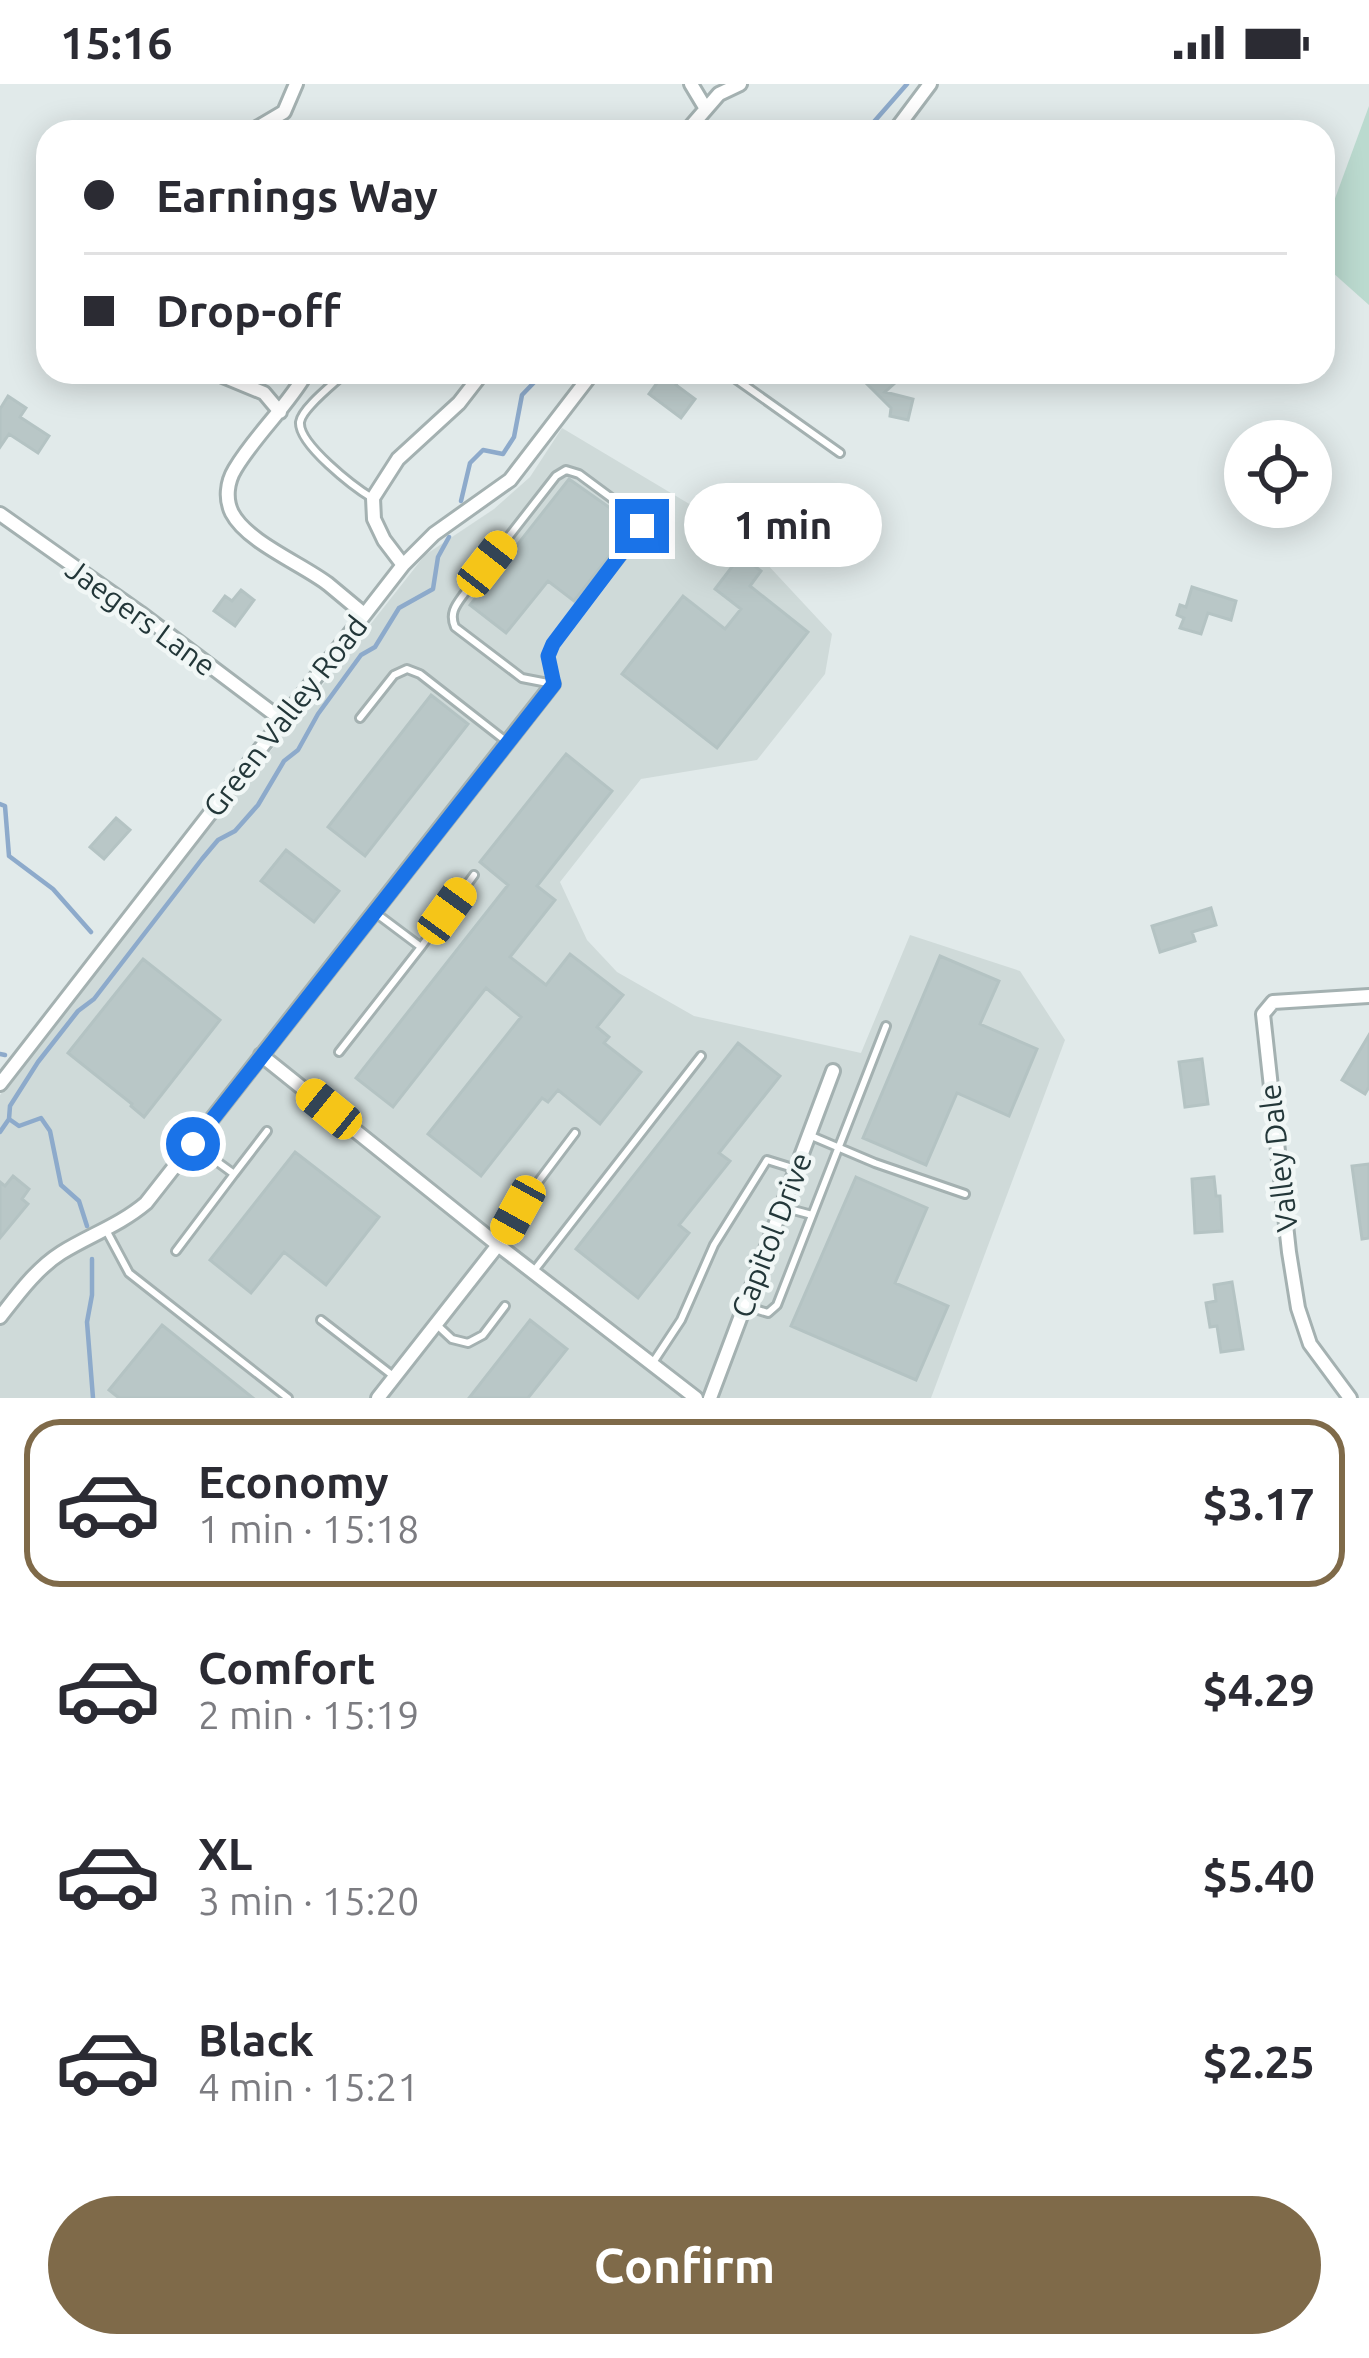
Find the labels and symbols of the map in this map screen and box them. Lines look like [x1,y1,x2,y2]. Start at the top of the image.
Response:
callout: 1 min [684,484,882,568]
route end [615,499,669,553]
car [451,525,523,603]
street label: Jaegers Lane [60,551,222,683]
street label: Green Valley Road [196,609,374,823]
car [411,871,483,951]
car [290,1072,368,1146]
street label: Valley Dale [1252,1082,1304,1234]
route start [166,1117,220,1171]
street label: Capitol Drive [724,1148,818,1322]
car [485,1170,551,1250]

